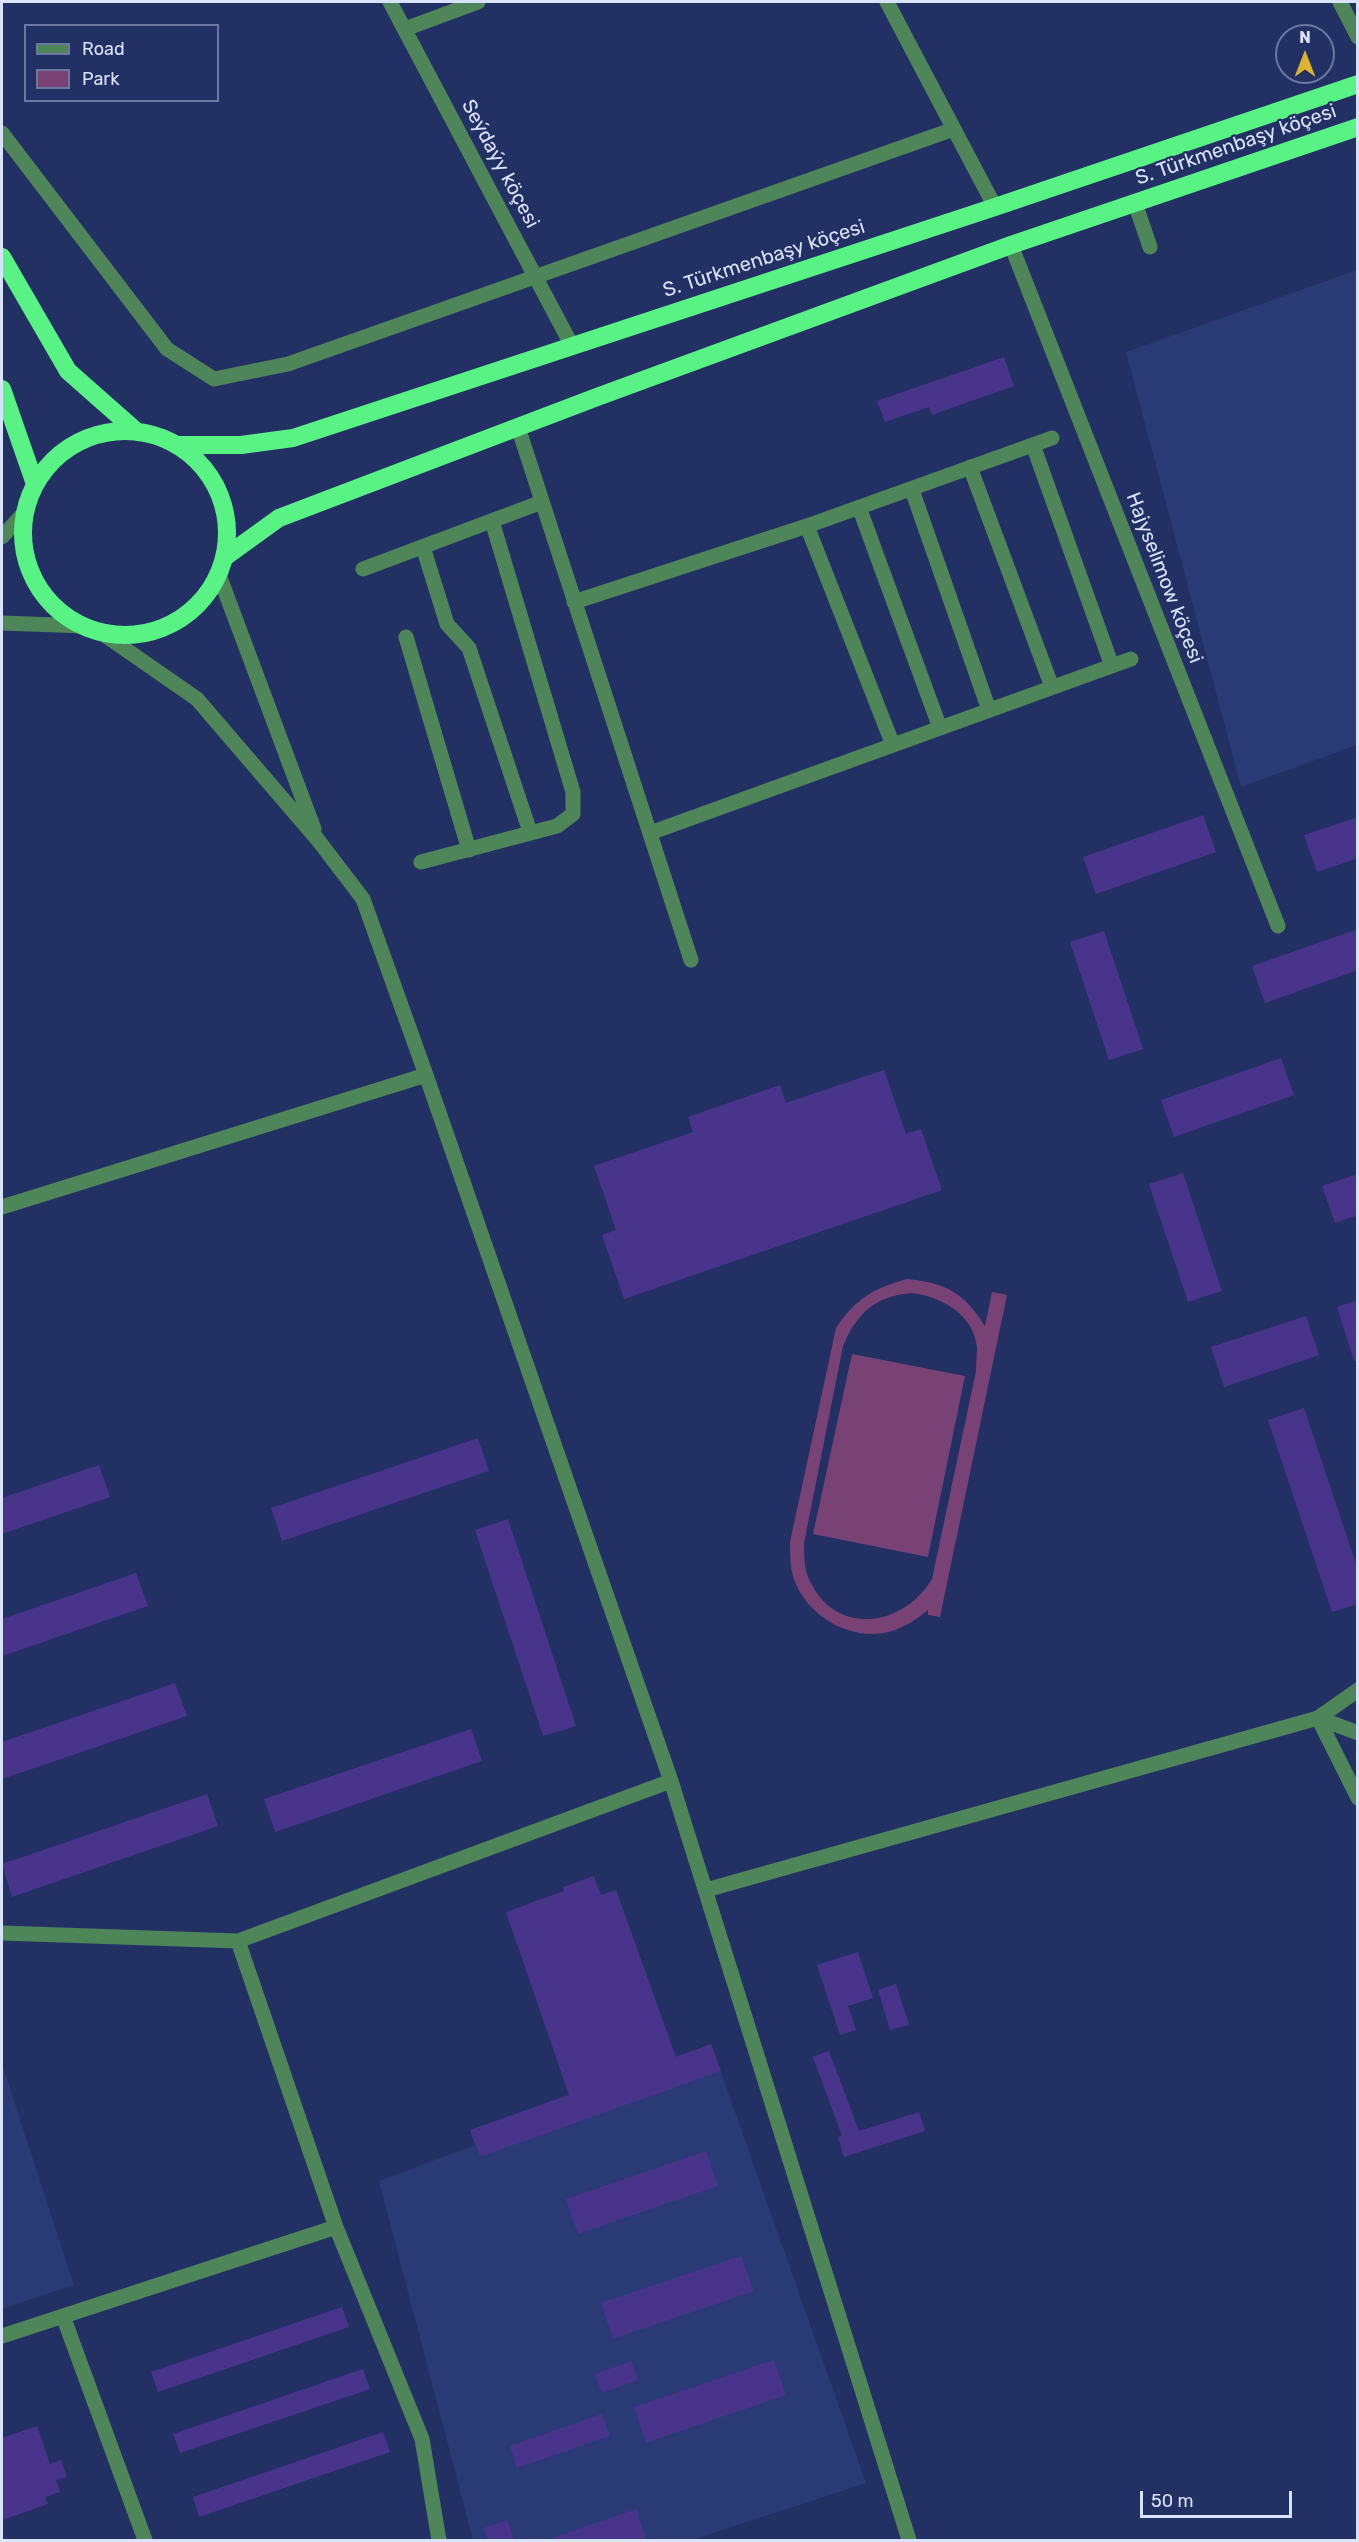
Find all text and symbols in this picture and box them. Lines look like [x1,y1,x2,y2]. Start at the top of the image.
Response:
legend [24,24,219,102]
north arrow [1275,24,1335,84]
text: N [1299,28,1311,47]
text: Road [82,38,125,60]
text: Park [82,68,119,90]
street label: Seýdaýy köçesi [456,96,544,232]
street label: S. Türkmenbaşy köçesi [1132,99,1340,191]
street label: S. Türkmenbaşy köçesi [660,215,868,303]
street label: Hajyselimow köçesi [1120,489,1208,667]
scale bar [1143,2479,1294,2517]
text: 50 m [1151,2490,1194,2512]

